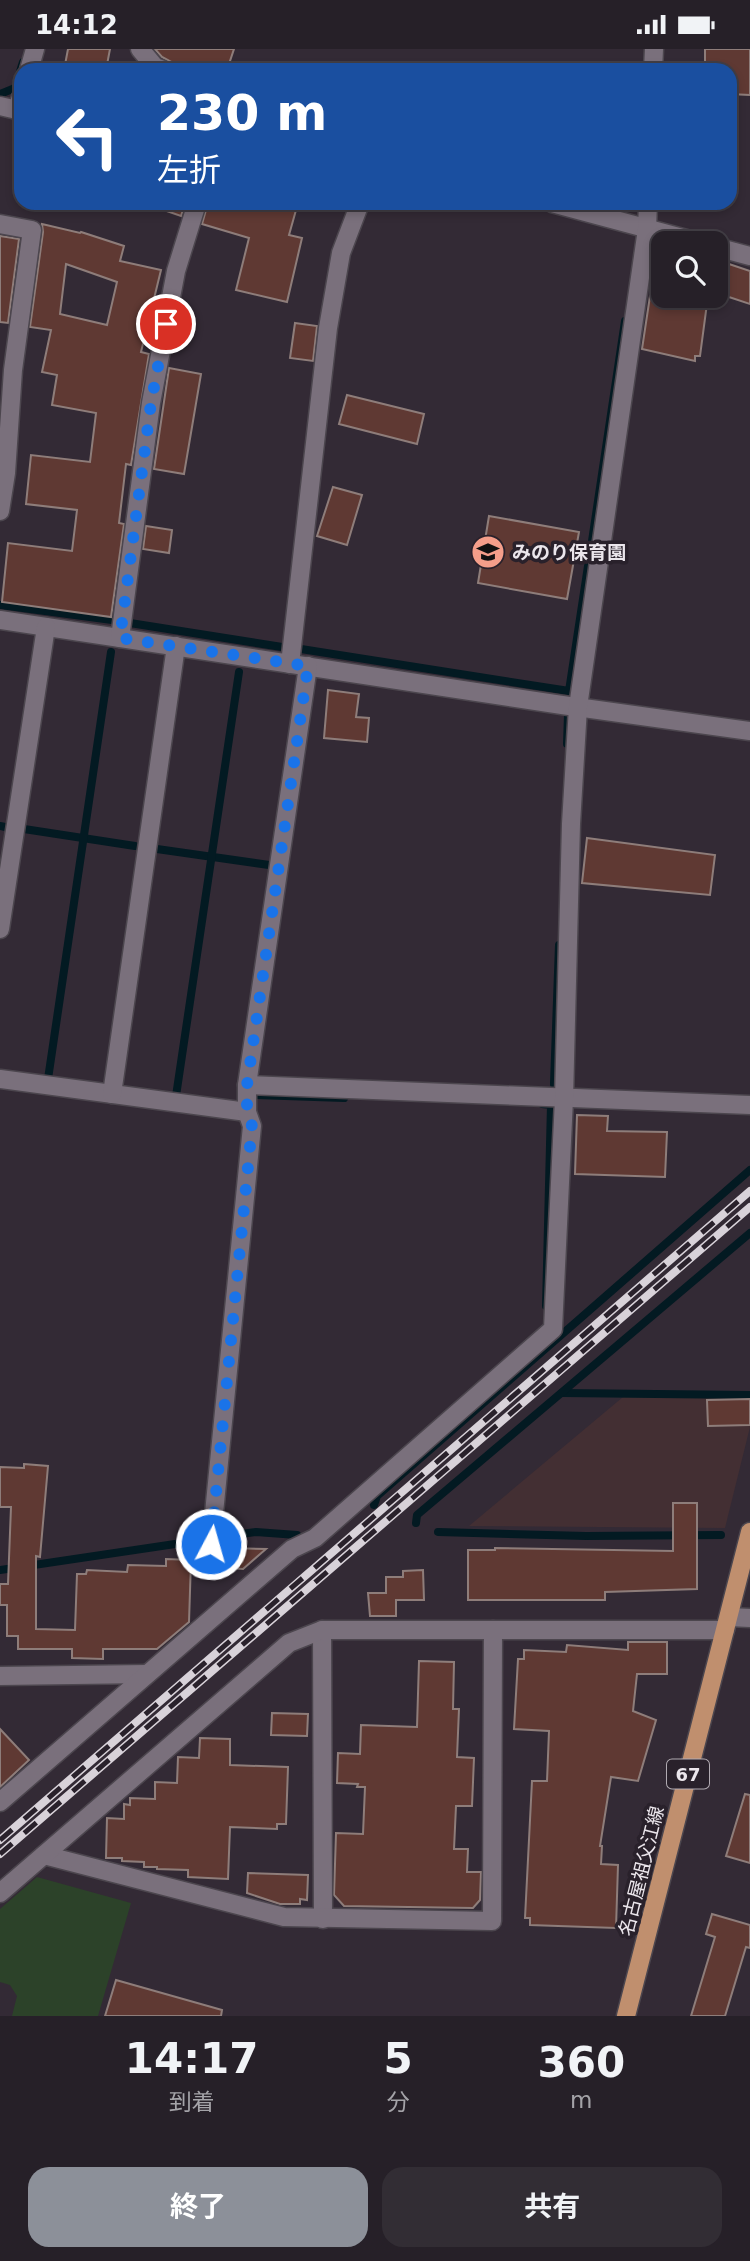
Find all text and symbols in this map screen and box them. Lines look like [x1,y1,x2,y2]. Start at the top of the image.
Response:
text: 14:12 [35,10,118,40]
text: 230 m [157,85,327,142]
icon: left [42,91,133,182]
text: 左折 [157,151,221,189]
map controls [651,231,728,308]
button: search [651,231,728,308]
pin [136,294,196,354]
icon: arrive [147,305,185,343]
school or university icon: みのり保育園 [469,533,507,571]
place label: みのり保育園 [512,541,626,563]
position arrow [174,1507,248,1581]
road number: 67 [667,1759,709,1789]
street label: 名古屋祖父江線 [614,1804,668,1938]
text: 14:17 [125,2034,259,2083]
text: 5 [383,2034,413,2083]
text: 360 [537,2038,625,2087]
text: m [570,2087,593,2113]
text: 到着 [169,2089,215,2115]
text: 分 [387,2089,410,2115]
button: 終了 [28,2167,368,2247]
button: 共有 [382,2167,722,2247]

